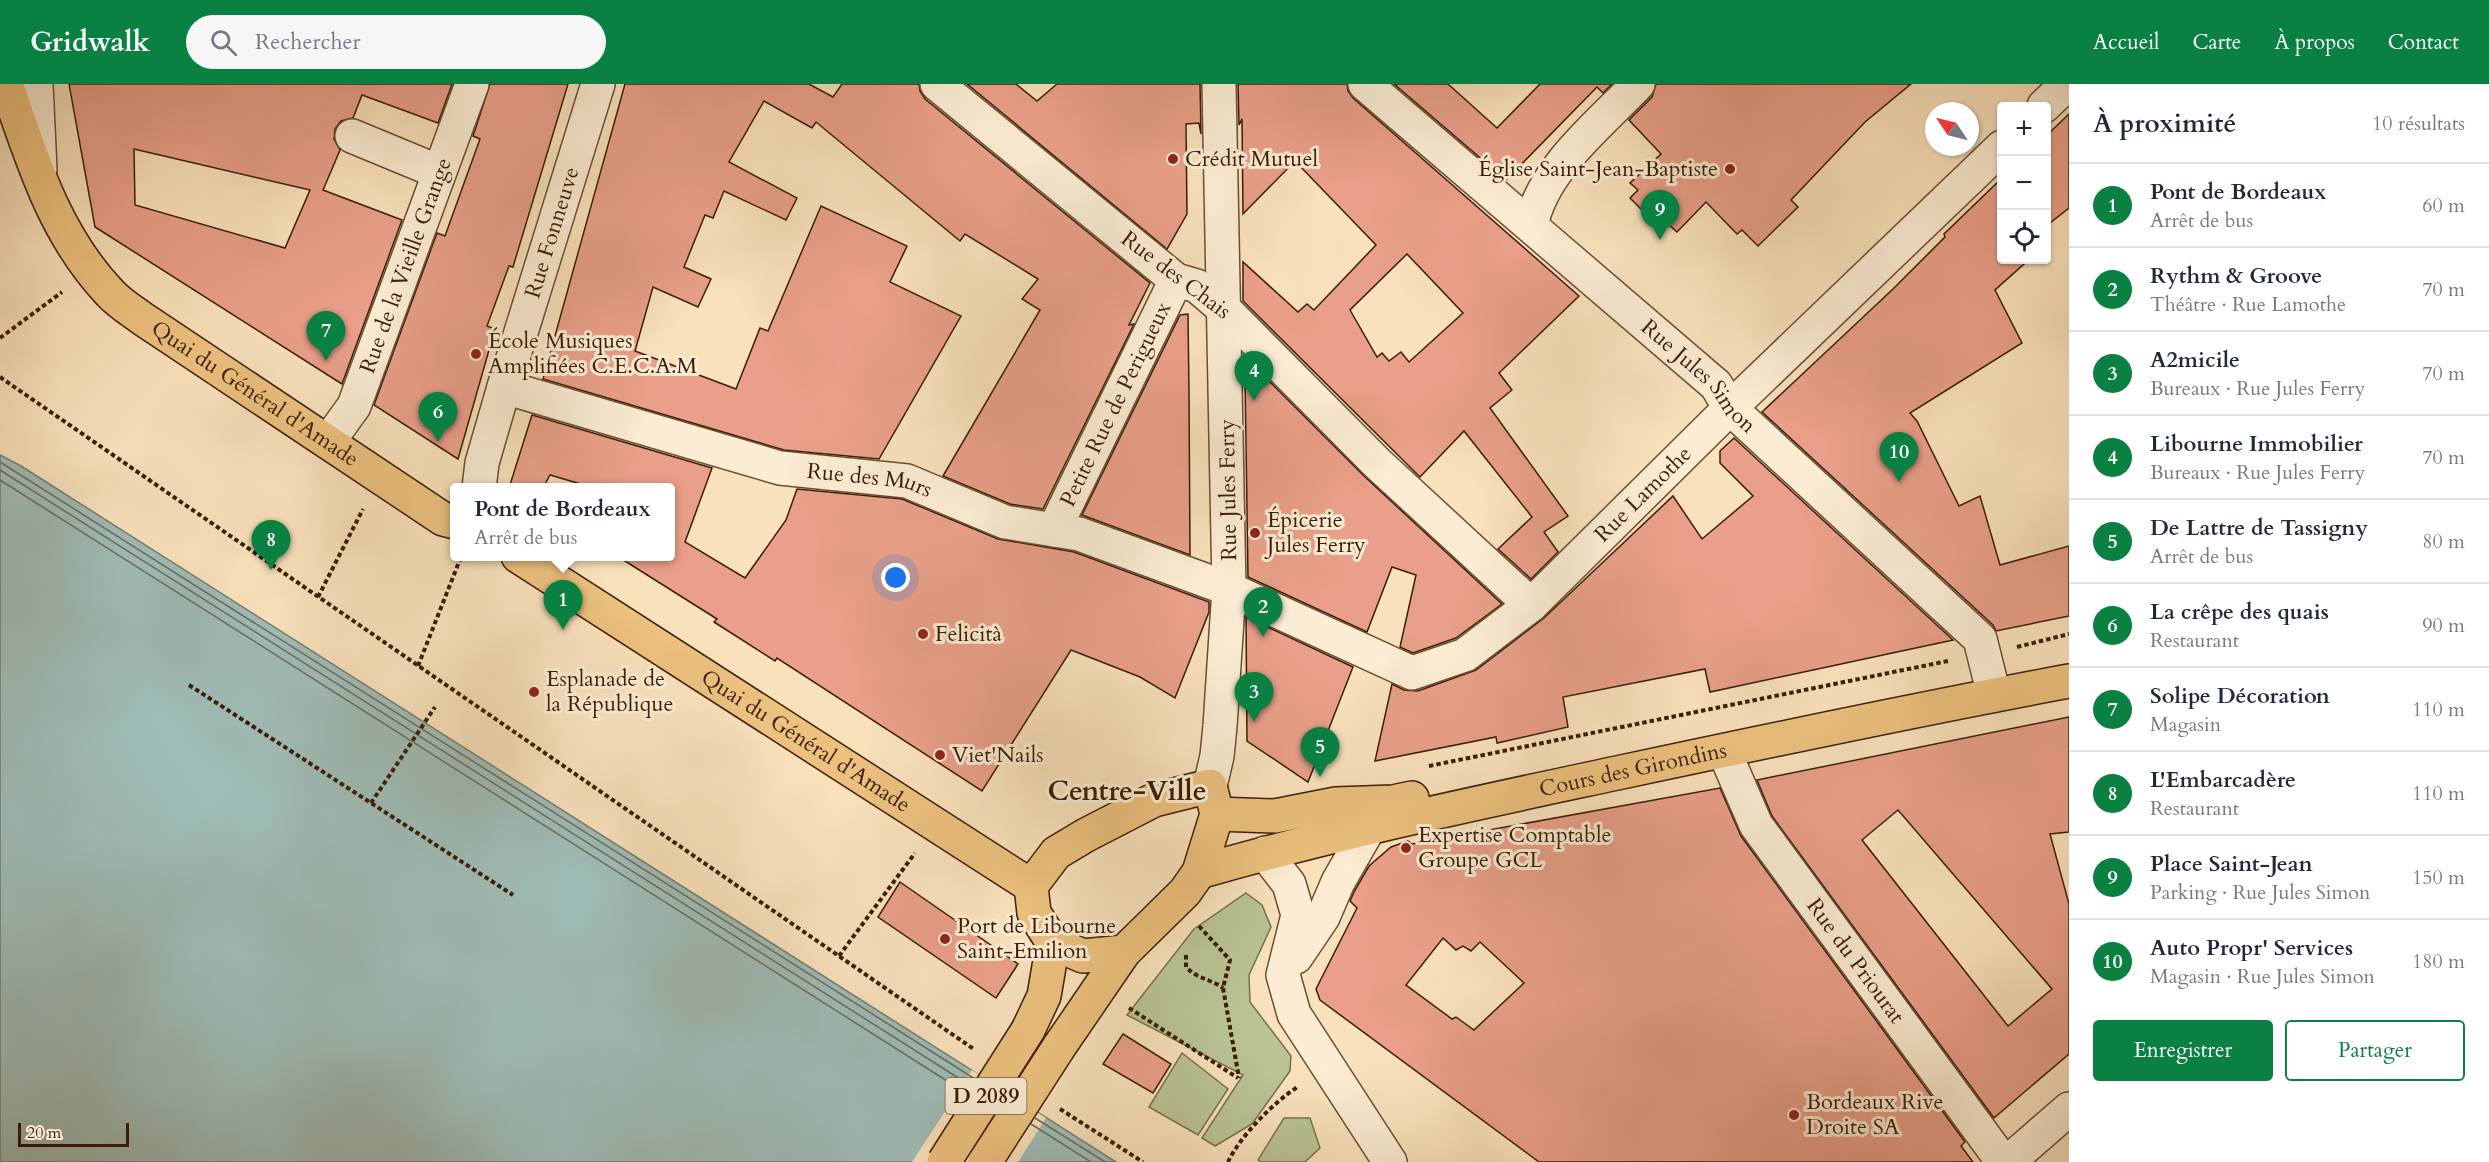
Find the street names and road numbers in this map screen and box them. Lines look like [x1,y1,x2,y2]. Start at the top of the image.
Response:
street label: Rue de la Vieille Grange [352,154,459,377]
street label: Rue Fonneuve [517,163,586,302]
street label: Rue des Chais [1115,224,1237,326]
street label: Petite Rue de Perigueux [1053,297,1178,512]
street label: Rue Jules Simon [1635,312,1763,440]
street label: Quai du Général d'Amade [145,314,365,474]
street label: Rue Jules Ferry [1212,418,1244,561]
street label: Rue Lamothe [1588,439,1698,549]
street label: Rue des Murs [805,456,937,505]
street label: Quai du Général d'Amade [695,663,916,820]
street label: Cours des Girondins [1536,735,1729,804]
street label: Rue du Priourat [1799,892,1912,1030]
road number: D 2089 [946,1078,1026,1114]

